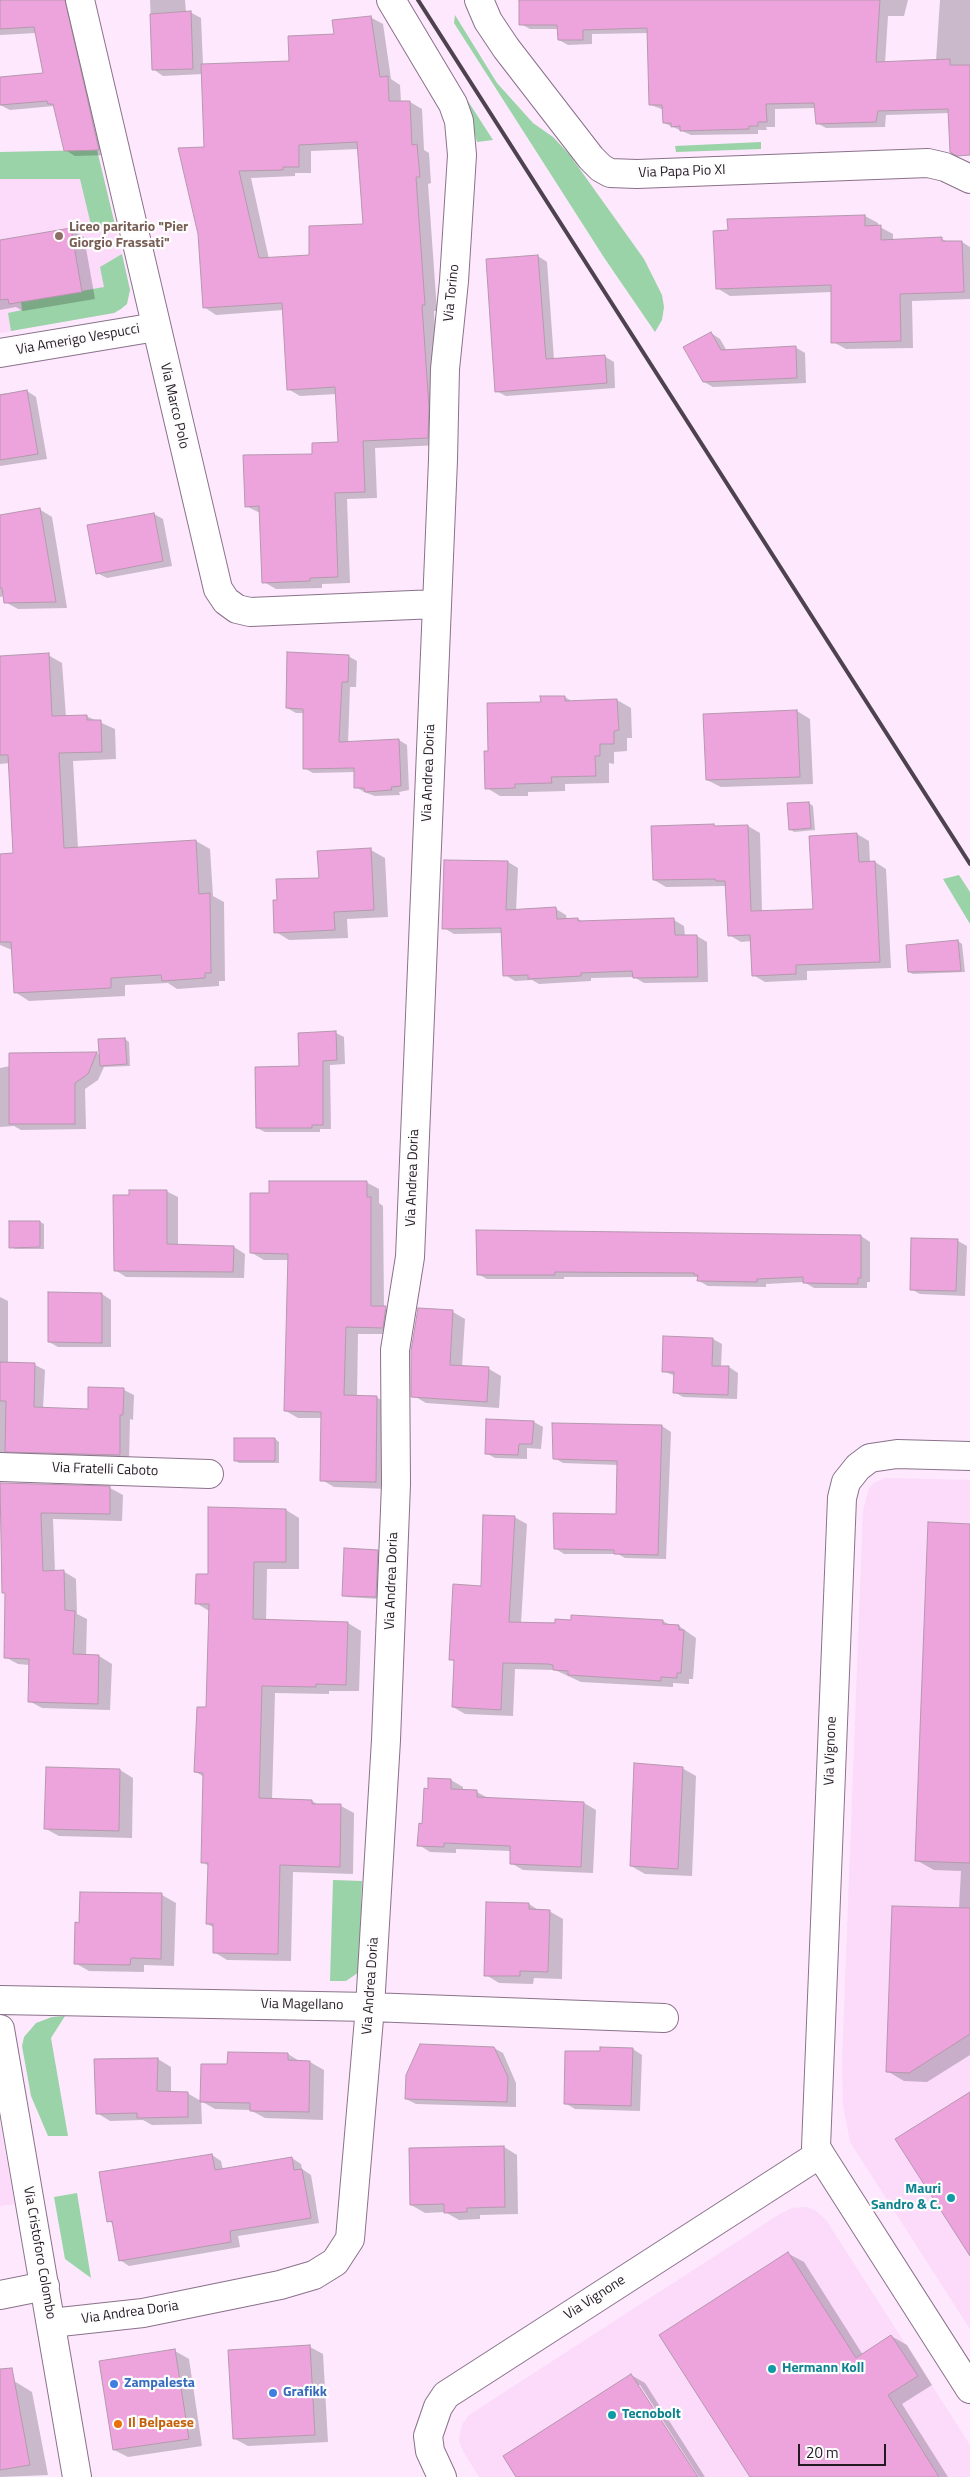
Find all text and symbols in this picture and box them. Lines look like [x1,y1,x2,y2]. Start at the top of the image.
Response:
street label: Via Papa Pio XI [638,162,726,182]
place label: Liceo paritario "Pier Giorgio Frassati" [69,220,188,252]
marker: Liceo paritario "Pier Giorgio Frassati" [53,230,65,242]
street label: Via Torino [441,263,463,323]
street label: Via Amerigo Vespucci [15,321,141,359]
street label: Via Marco Polo [156,361,192,451]
street label: Via Andrea Doria [419,724,439,822]
street label: Via Andrea Doria [403,1129,423,1227]
street label: Via Fratelli Caboto [52,1460,158,1480]
street label: Via Andrea Doria [382,1532,402,1630]
street label: Via Vignone [821,1716,841,1786]
street label: Via Andrea Doria [359,1937,383,2035]
street label: Via Magellano [260,1996,344,2014]
place label: Mauri Sandro & C. [871,2182,941,2214]
street label: Via Cristoforo Colombo [19,2185,59,2321]
marker: Mauri Sandro & C. [945,2192,957,2204]
street label: Via Vignone [561,2272,629,2324]
street label: Via Andrea Doria [80,2298,180,2328]
place label: Hermann Koll [782,2361,864,2377]
marker: Hermann Koll [766,2363,778,2375]
place label: Zampalesta [124,2376,195,2392]
marker: Zampalesta [108,2378,120,2390]
place label: Grafikk [283,2385,327,2401]
marker: Grafikk [267,2387,279,2399]
place label: Tecnobolt [622,2407,681,2423]
marker: Tecnobolt [606,2409,618,2421]
place label: Il Belpaese [128,2416,194,2432]
marker: Il Belpaese [112,2418,124,2430]
scale bar [800,2434,888,2466]
text: 20 m [806,2441,839,2464]

